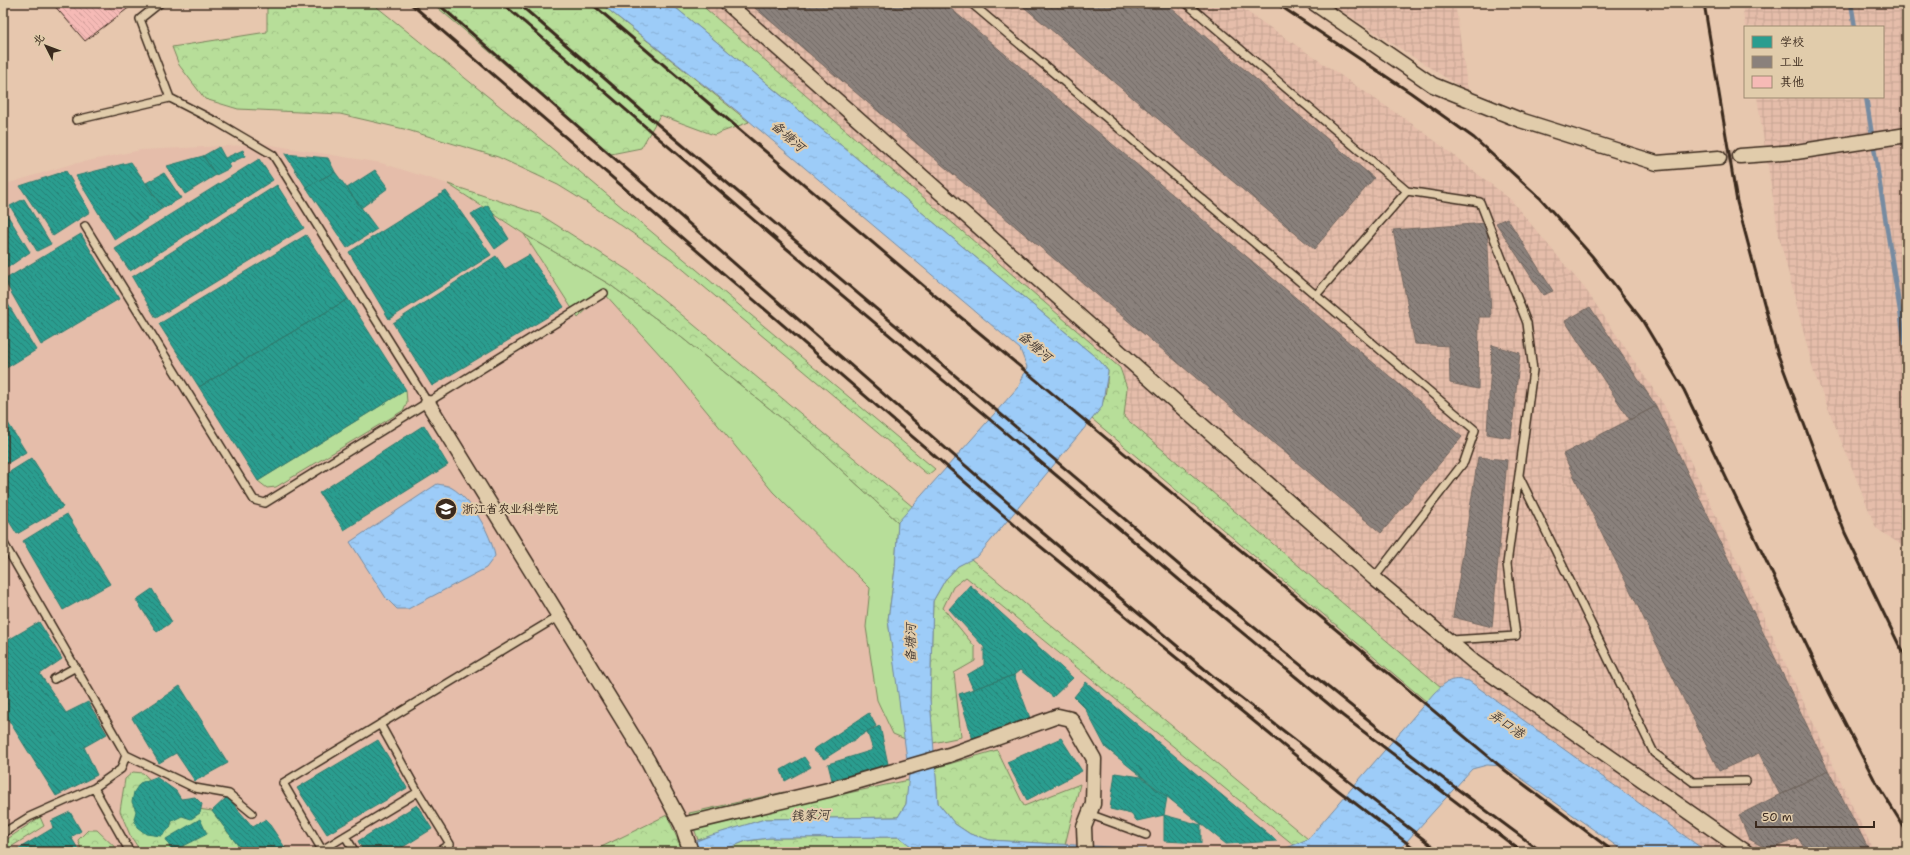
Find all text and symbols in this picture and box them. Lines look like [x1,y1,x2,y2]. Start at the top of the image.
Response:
north arrow [26,26,66,66]
legend [1744,26,1884,98]
text: 北 [30,31,48,49]
text: 学校 [1780,34,1804,50]
text: 工业 [1780,54,1804,70]
text: 其他 [1780,74,1804,90]
water label: 备塘河 [768,117,810,157]
water label: 备塘河 [1015,327,1057,366]
school or university icon: 浙江省农业科学院 [433,496,459,522]
place label: 浙江省农业科学院 [462,501,558,517]
water label: 备塘河 [902,622,919,663]
water label: 弄口港 [1486,706,1529,743]
scale bar [1756,803,1874,829]
water label: 钱家河 [790,806,832,824]
text: 50 m [1762,809,1792,825]

